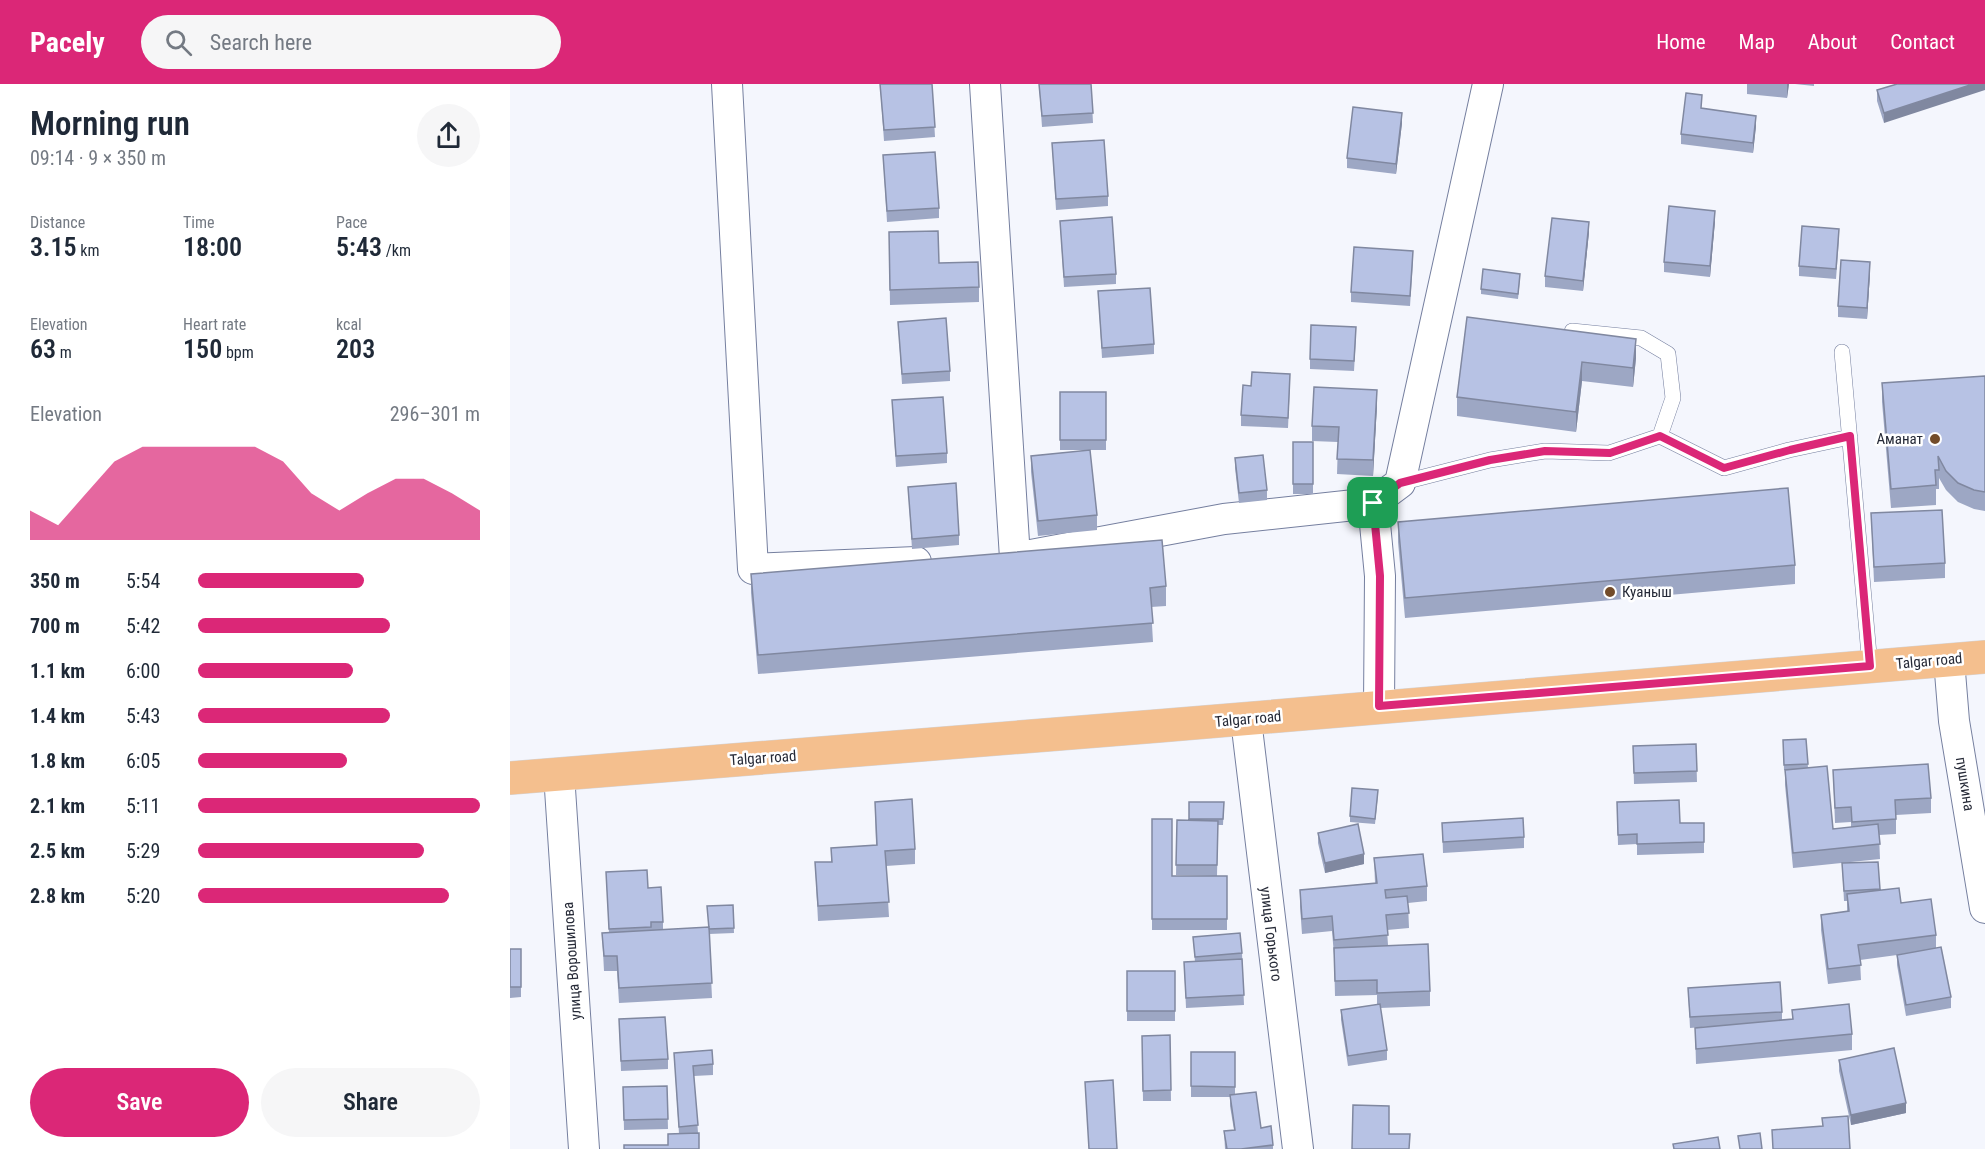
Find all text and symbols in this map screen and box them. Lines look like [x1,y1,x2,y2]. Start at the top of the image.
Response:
search box [141,15,561,69]
text: Pacely [30,26,105,59]
icon: search [162,26,195,59]
text: Search here [210,30,312,55]
text: Home [1656,30,1706,54]
text: Map [1739,30,1775,54]
text: About [1808,30,1857,54]
text: Contact [1890,30,1955,54]
text: Morning run [30,104,190,143]
button: share [417,104,480,167]
text: 09:14 · 9 × 350 m [30,146,166,170]
text: Distance [30,213,85,232]
text: Time [183,213,215,232]
text: Pace [336,213,367,232]
text: 3.15 [30,232,77,262]
text: 18:00 [183,232,242,262]
text: 5:43 [336,232,382,262]
text: km [77,241,100,260]
text: /km [382,241,411,260]
text: Elevation [30,315,88,334]
text: Heart rate [183,315,246,334]
text: kcal [336,315,362,334]
text: 63 [30,334,56,364]
text: 150 [183,334,222,364]
text: 203 [336,334,375,364]
text: m [56,343,72,362]
text: bpm [222,343,254,362]
text: Elevation [30,402,102,426]
text: 296–301 m [390,402,480,426]
place label: Аманат [1876,430,1923,448]
marker: Аманат [1928,432,1942,446]
pin [1347,477,1398,528]
icon: arrive [1356,486,1389,519]
text: 350 m [30,569,80,593]
text: 5:54 [126,569,160,593]
place label: Куаныш [1622,583,1672,601]
marker: Куаныш [1603,585,1617,599]
text: 700 m [30,614,80,638]
text: 5:42 [126,614,160,638]
street label: Talgar road [1895,649,1963,673]
text: 1.1 km [30,659,85,683]
text: 6:00 [126,659,160,683]
text: 1.4 km [30,704,85,728]
text: 5:43 [126,704,160,728]
street label: Talgar road [1214,707,1282,731]
street label: Talgar road [729,747,797,769]
text: 1.8 km [30,749,85,773]
text: 6:05 [126,749,160,773]
street label: пушкина [1952,756,1978,812]
text: 2.1 km [30,794,85,818]
text: 5:11 [126,794,160,818]
text: 2.5 km [30,839,85,863]
text: 5:29 [126,839,160,863]
text: 2.8 km [30,884,85,908]
text: 5:20 [126,884,160,908]
street label: улица Горького [1256,886,1286,982]
street label: улица Ворошилова [559,901,585,1021]
button: Save [30,1068,249,1137]
button: Share [261,1068,480,1137]

